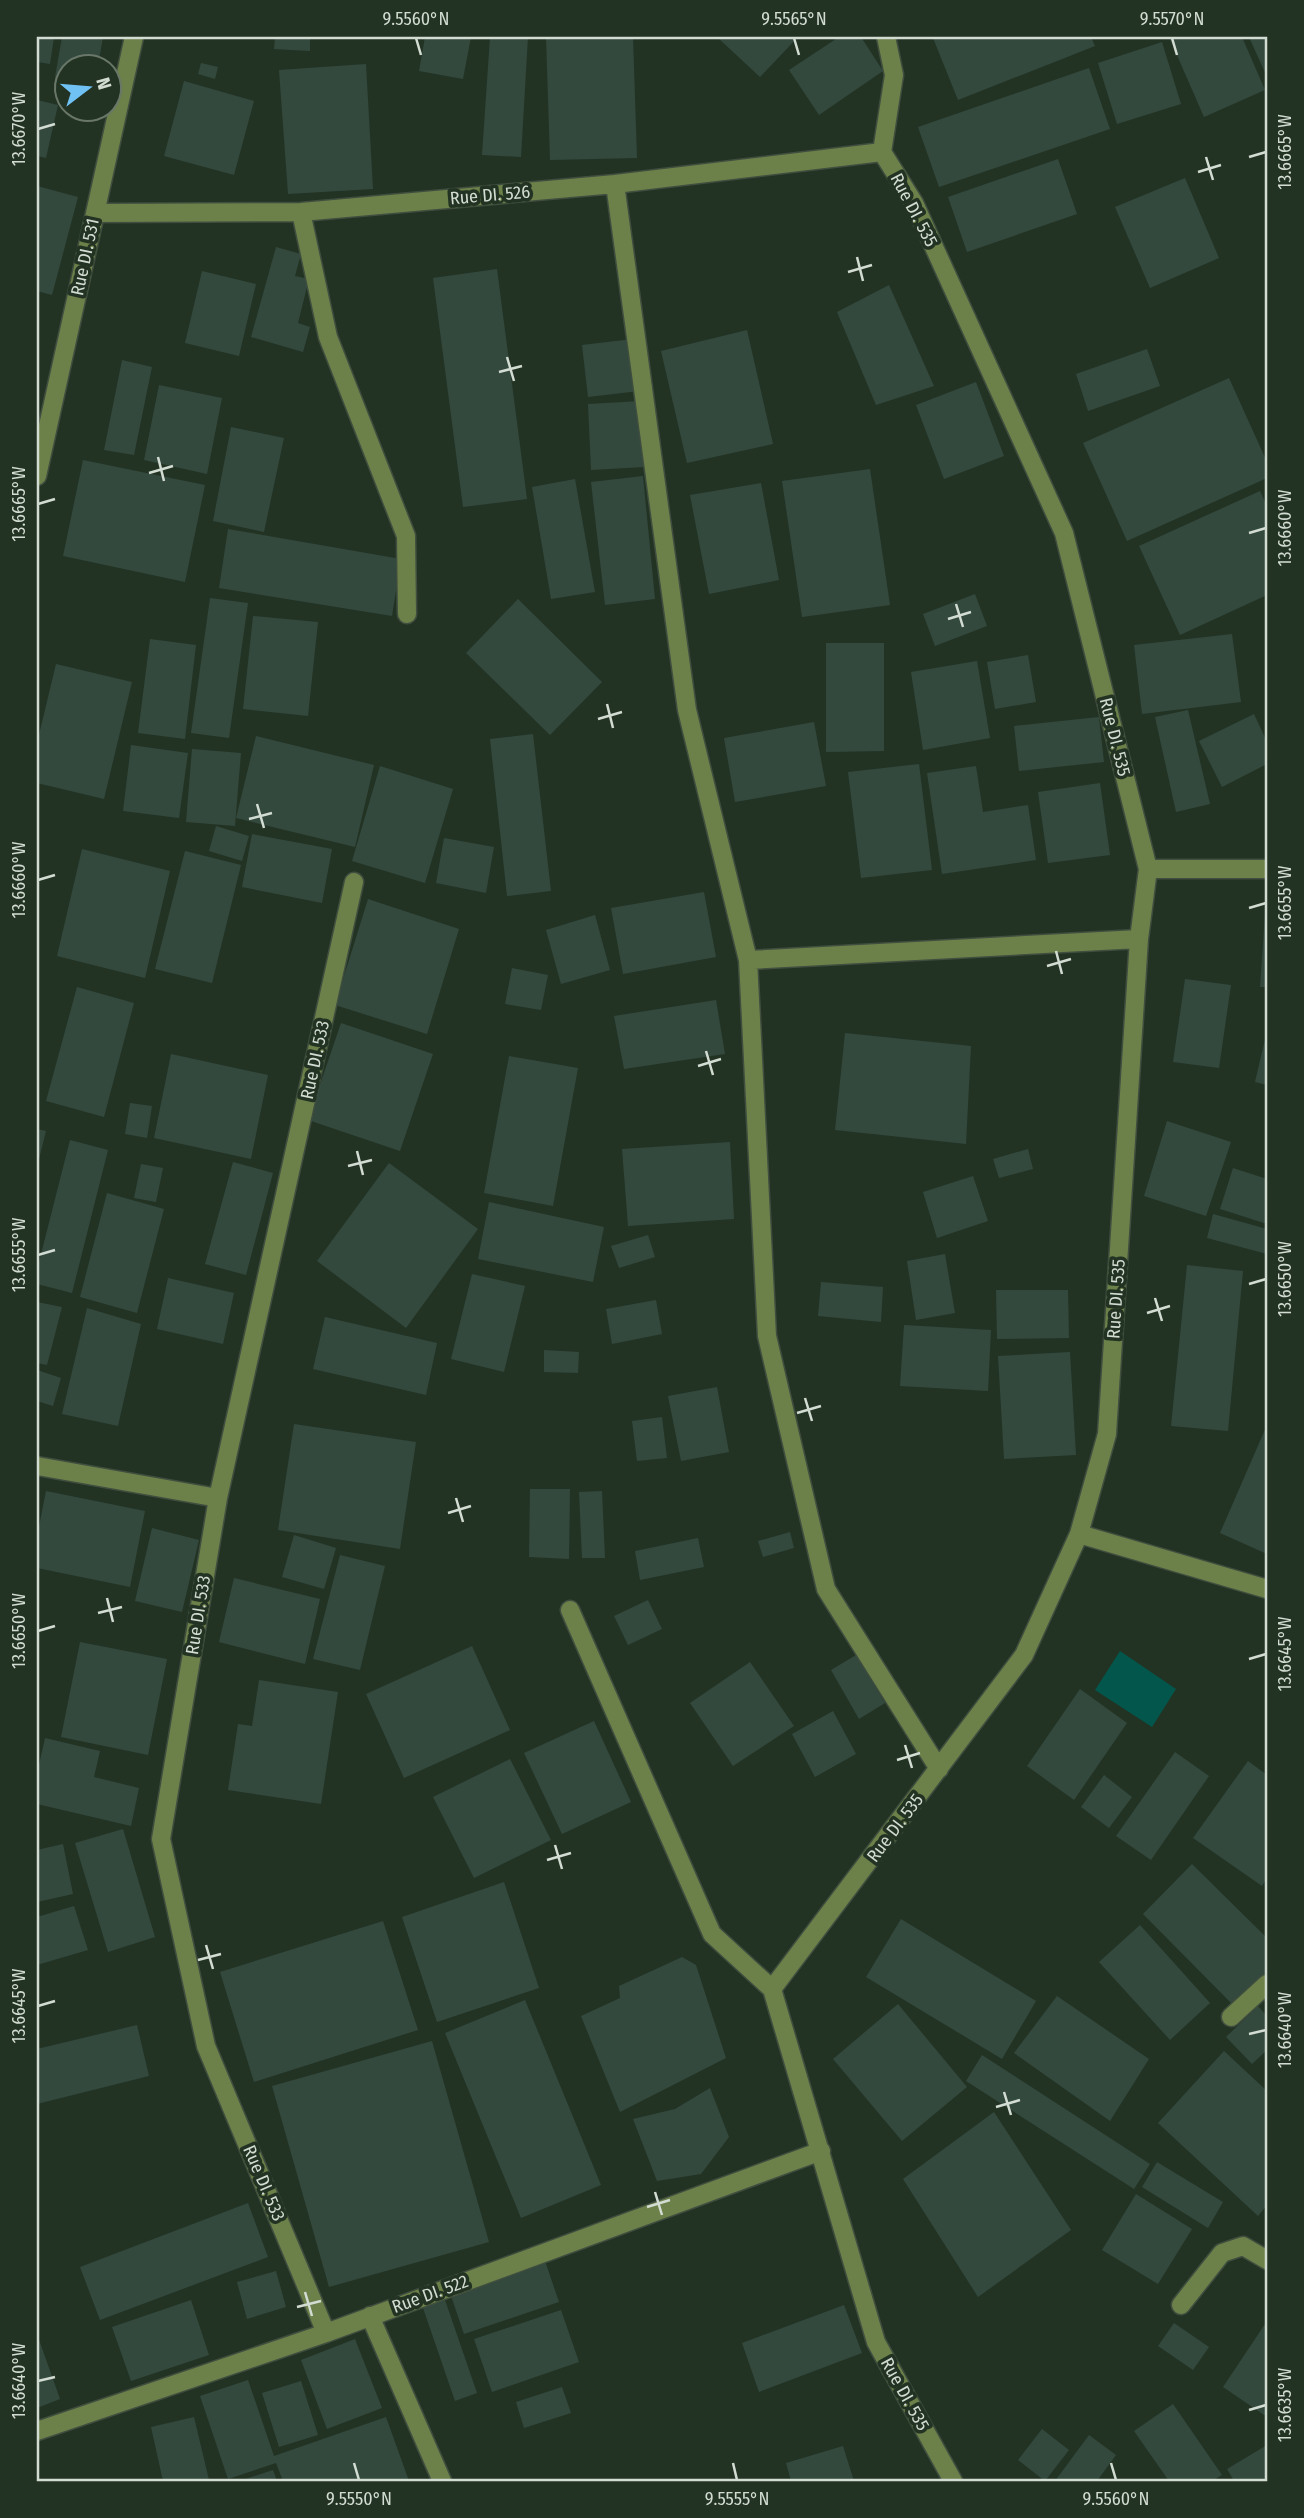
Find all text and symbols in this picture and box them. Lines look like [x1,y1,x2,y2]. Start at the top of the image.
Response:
text: 9.5560°N [383,8,449,30]
text: 9.5565°N [761,8,827,30]
text: 9.5570°N [1140,8,1204,30]
north arrow [52,52,122,122]
text: N [91,75,116,92]
text: 13.6670°W [8,91,30,166]
text: 13.6665°W [1274,114,1296,190]
street label: Rue DI. 535 [885,169,943,251]
street label: Rue DI. 526 [449,181,531,209]
street label: Rue DI. 531 [66,216,104,298]
text: 13.6665°W [8,466,30,542]
text: 13.6660°W [1274,489,1296,566]
street label: Rue DI. 535 [1095,695,1135,779]
text: 13.6660°W [8,841,30,918]
text: 13.6655°W [1274,865,1296,940]
street label: Rue DI. 533 [296,1019,334,1101]
text: 13.6655°W [8,1217,30,1292]
text: 13.6650°W [1274,1240,1296,1317]
street label: Rue DI. 535 [1102,1258,1130,1340]
street label: Rue DI. 533 [181,1574,215,1656]
text: 13.6650°W [8,1592,30,1669]
text: 13.6645°W [1274,1616,1296,1692]
street label: Rue DI. 535 [862,1789,928,1867]
text: 13.6645°W [8,1968,30,2044]
text: 13.6640°W [1274,1991,1296,2068]
street label: Rue DI. 533 [238,2142,290,2224]
street label: Rue DI. 522 [389,2270,471,2318]
text: 13.6640°W [8,2342,30,2419]
street label: Rue DI. 535 [876,2354,934,2434]
text: 13.6635°W [1274,2367,1296,2442]
text: 9.5550°N [326,2488,392,2510]
text: 9.5555°N [705,2488,769,2510]
text: 9.5560°N [1083,2488,1149,2510]

